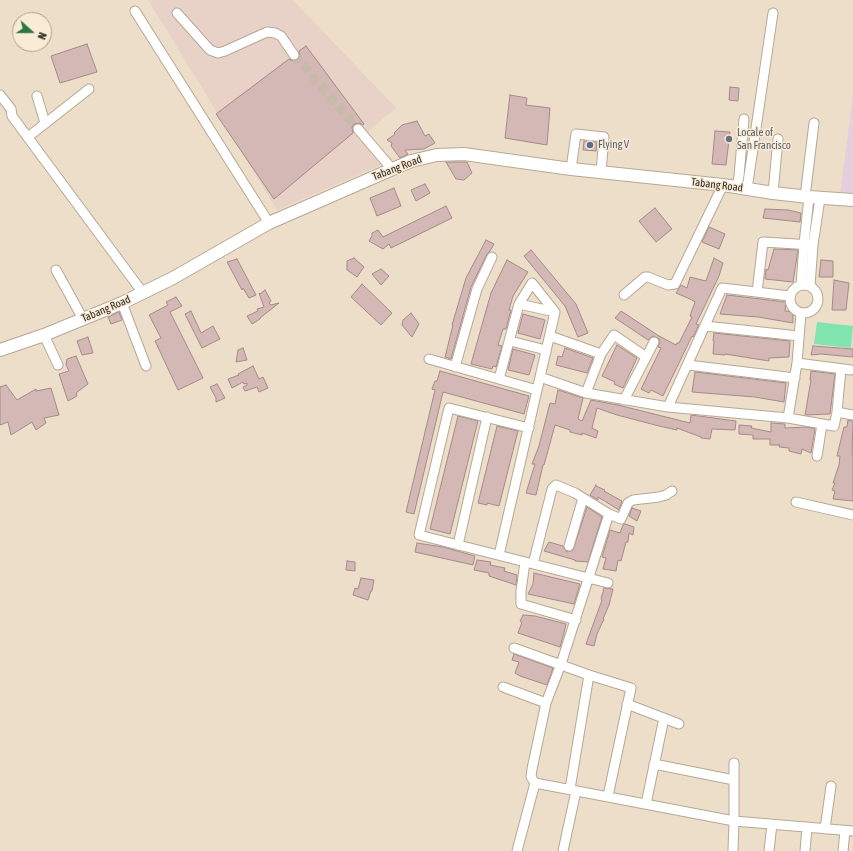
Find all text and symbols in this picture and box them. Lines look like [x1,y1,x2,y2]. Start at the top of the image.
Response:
north arrow [12,12,52,52]
text: N [36,31,49,41]
place label: Locale of San Francisco [737,126,791,152]
marker: Locale of San Francisco [724,134,734,144]
place label: Flying V [598,138,629,152]
marker: Flying V [585,140,595,150]
street label: Tabang Road [370,153,424,183]
street label: Tabang Road [690,175,744,195]
street label: Tabang Road [79,293,133,325]

